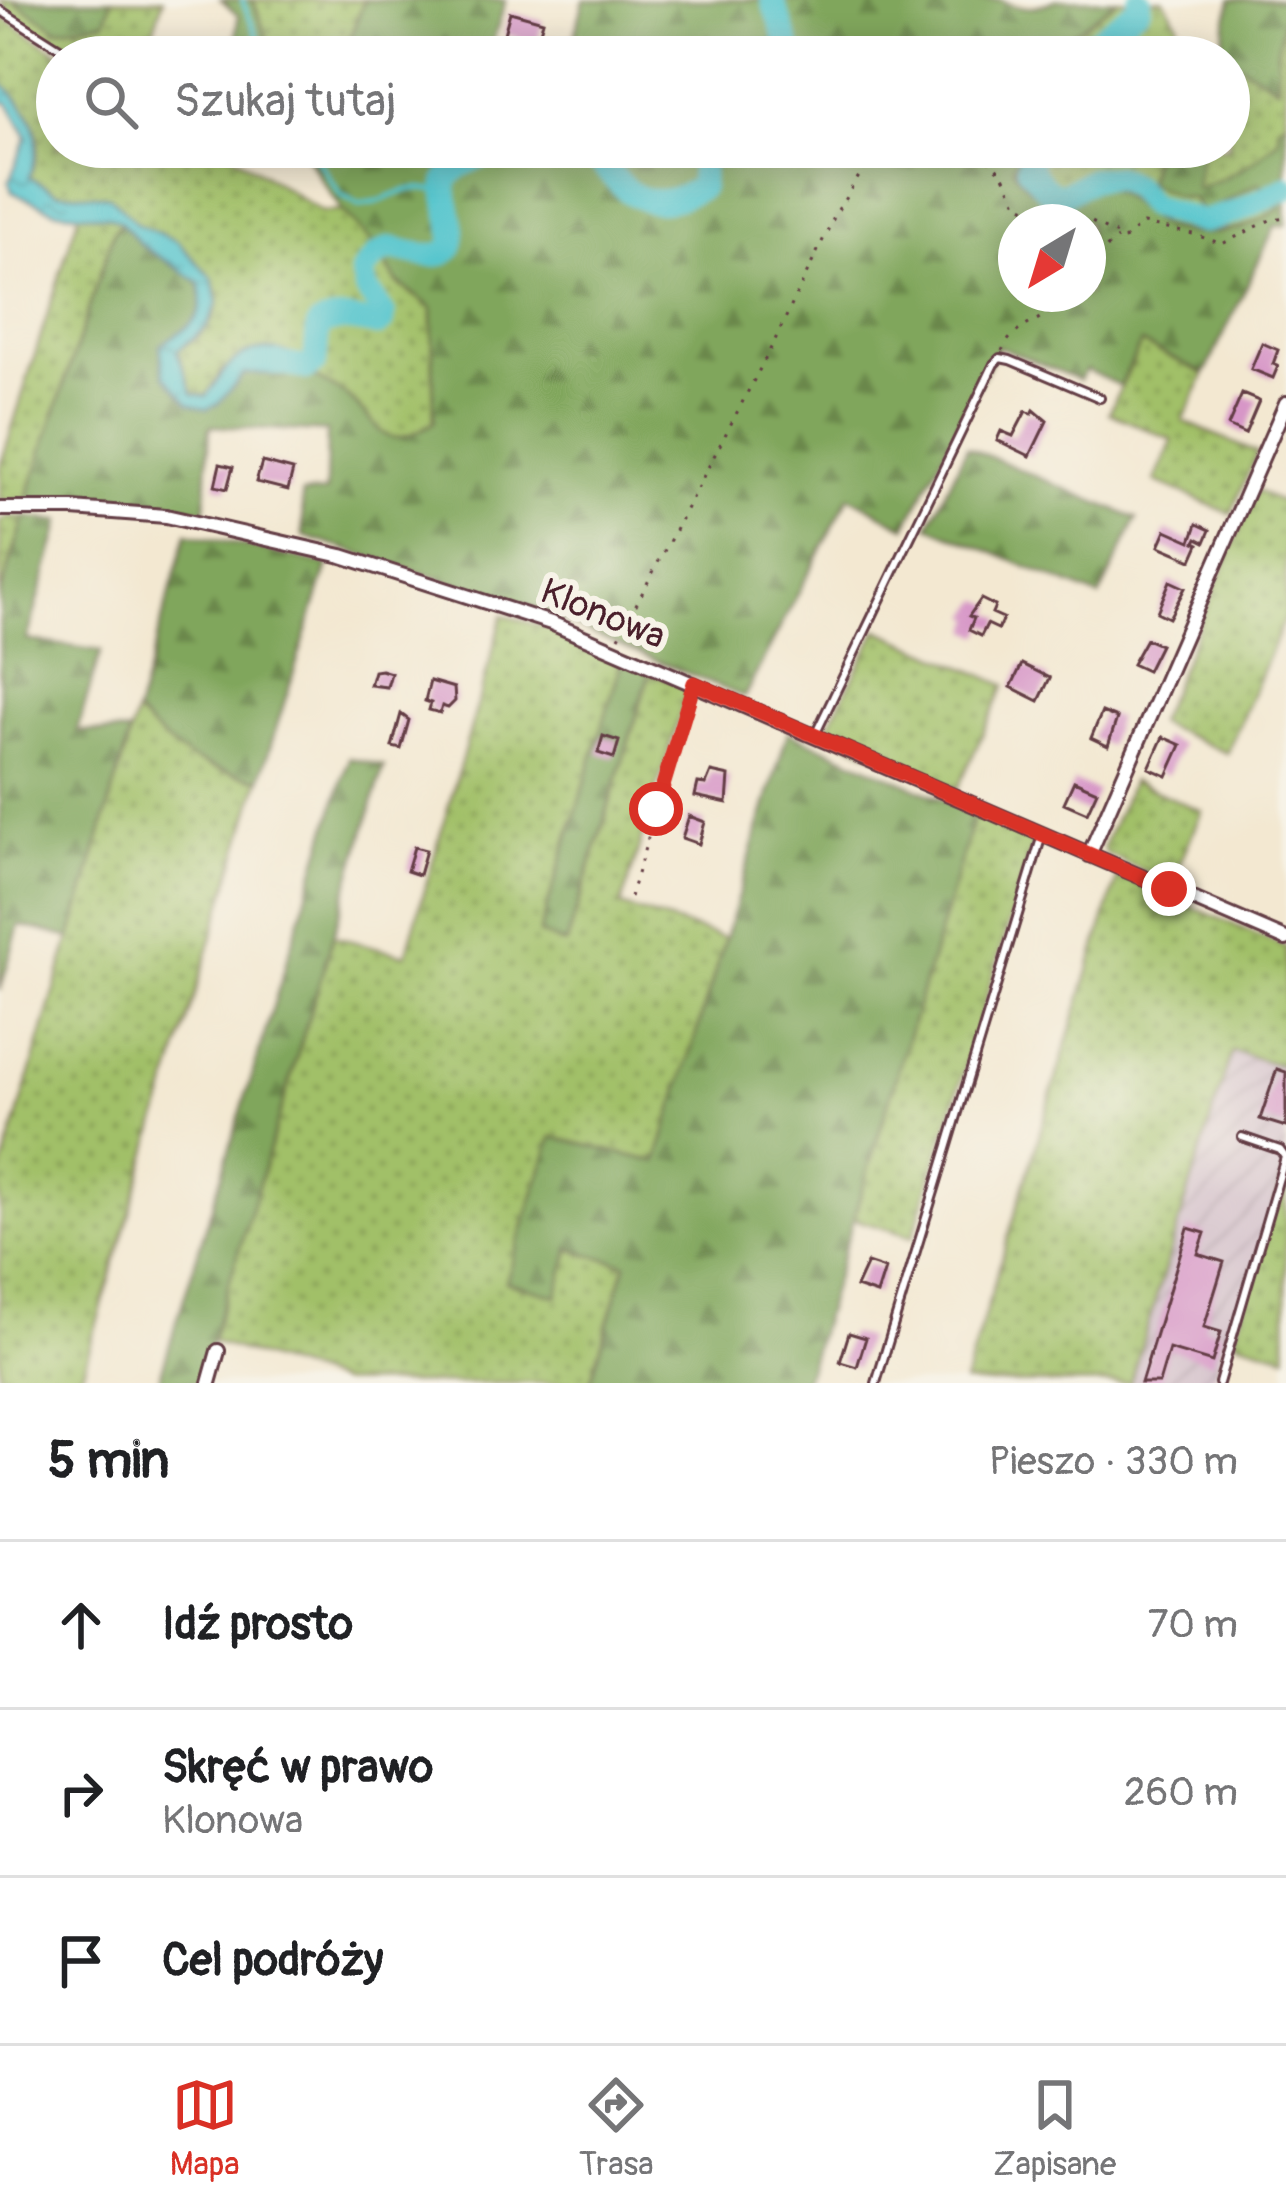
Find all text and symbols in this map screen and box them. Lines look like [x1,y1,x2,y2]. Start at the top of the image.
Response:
search box [36,36,1250,168]
icon: search [78,69,144,135]
text: Szukaj tutaj [174,74,396,130]
north arrow [998,204,1106,312]
street label: Klonowa [534,569,672,659]
route start [629,782,683,836]
route end [1142,862,1196,916]
text: 5 min [48,1429,169,1493]
text: Pieszo · 330 m [989,1437,1238,1486]
icon: ahead [48,1592,114,1658]
text: Idź prosto [162,1597,353,1653]
text: 70 m [1148,1600,1238,1649]
text: Skręć w prawo [162,1740,433,1796]
icon: right [48,1760,114,1826]
text: 260 m [1124,1768,1238,1817]
text: Klonowa [162,1796,303,1845]
icon: arrive [48,1928,114,1994]
text: Cel podróży [162,1933,383,1989]
tab: Mapa [170,2072,240,2185]
tab: Trasa [579,2072,654,2185]
tab: Zapisane [993,2072,1116,2185]

